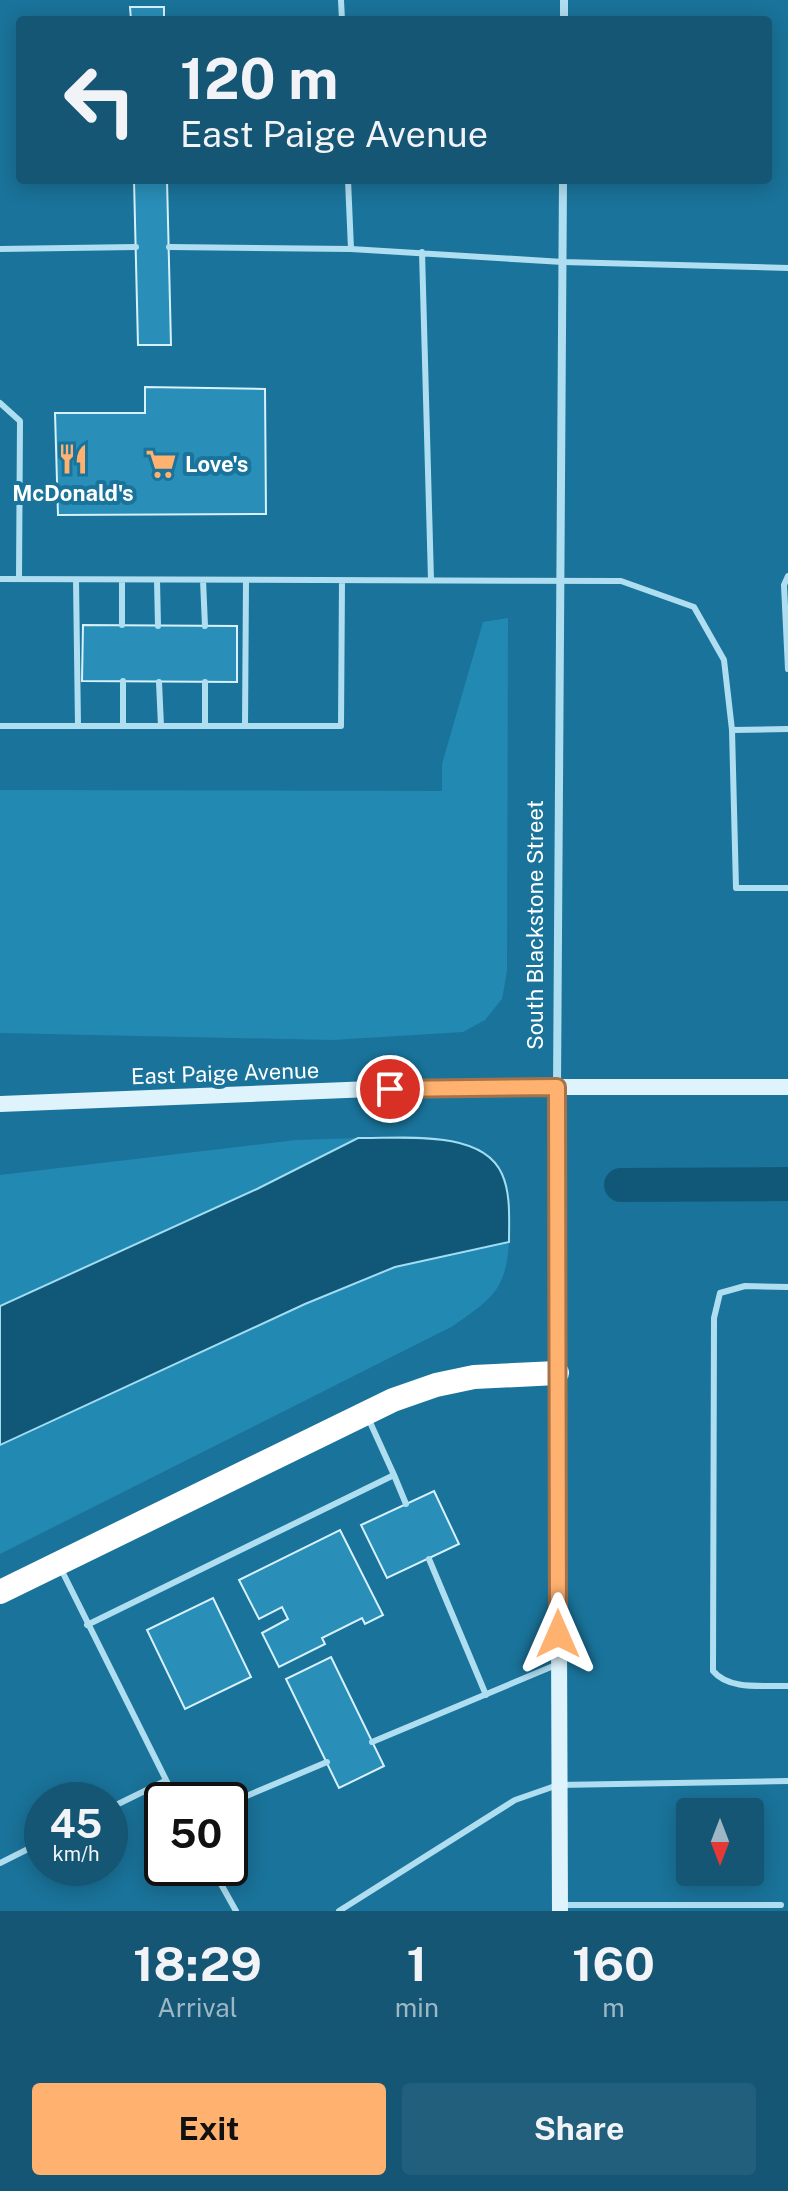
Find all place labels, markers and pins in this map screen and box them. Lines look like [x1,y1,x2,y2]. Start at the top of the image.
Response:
restaurant icon: McDonald's [56,442,90,476]
supermarket icon: Love's [144,447,178,481]
place label: Love's [185,451,248,477]
place label: McDonald's [12,480,134,506]
pin [356,1055,424,1123]

